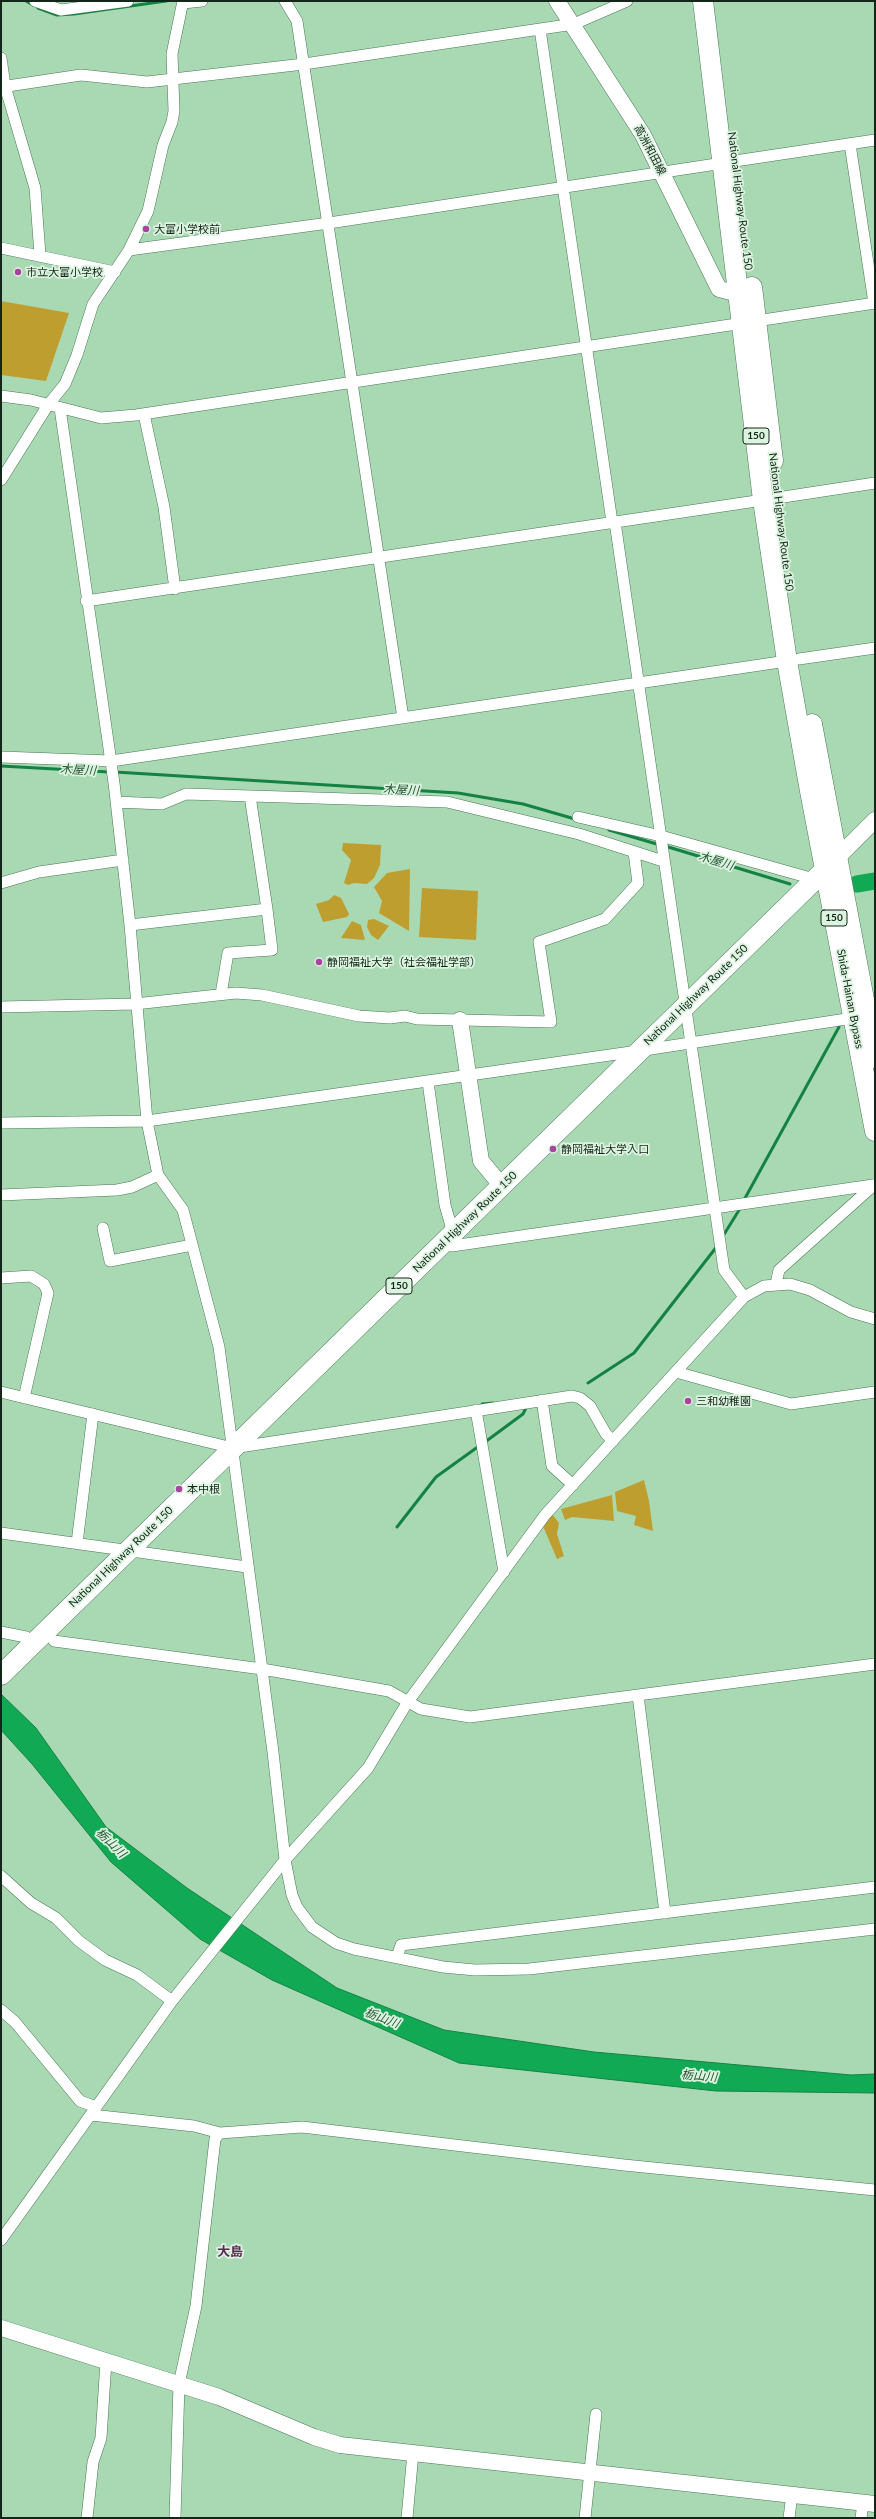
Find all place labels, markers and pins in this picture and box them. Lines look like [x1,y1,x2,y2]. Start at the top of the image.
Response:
place label: 大富小学校前 [154,222,220,236]
marker: 大富小学校前 [141,224,151,234]
place label: 市立大富小学校 [26,265,103,279]
marker: 市立大富小学校 [13,267,23,277]
place label: 静岡福祉大学（社会福祉学部） [327,955,481,969]
marker: 静岡福祉大学（社会福祉学部） [314,957,324,967]
place label: 静岡福祉大学入口 [561,1142,649,1156]
marker: 静岡福祉大学入口 [548,1144,558,1154]
place label: 三和幼稚園 [696,1394,751,1408]
marker: 三和幼稚園 [683,1396,693,1406]
place label: 本中根 [187,1482,220,1496]
marker: 本中根 [174,1484,184,1494]

